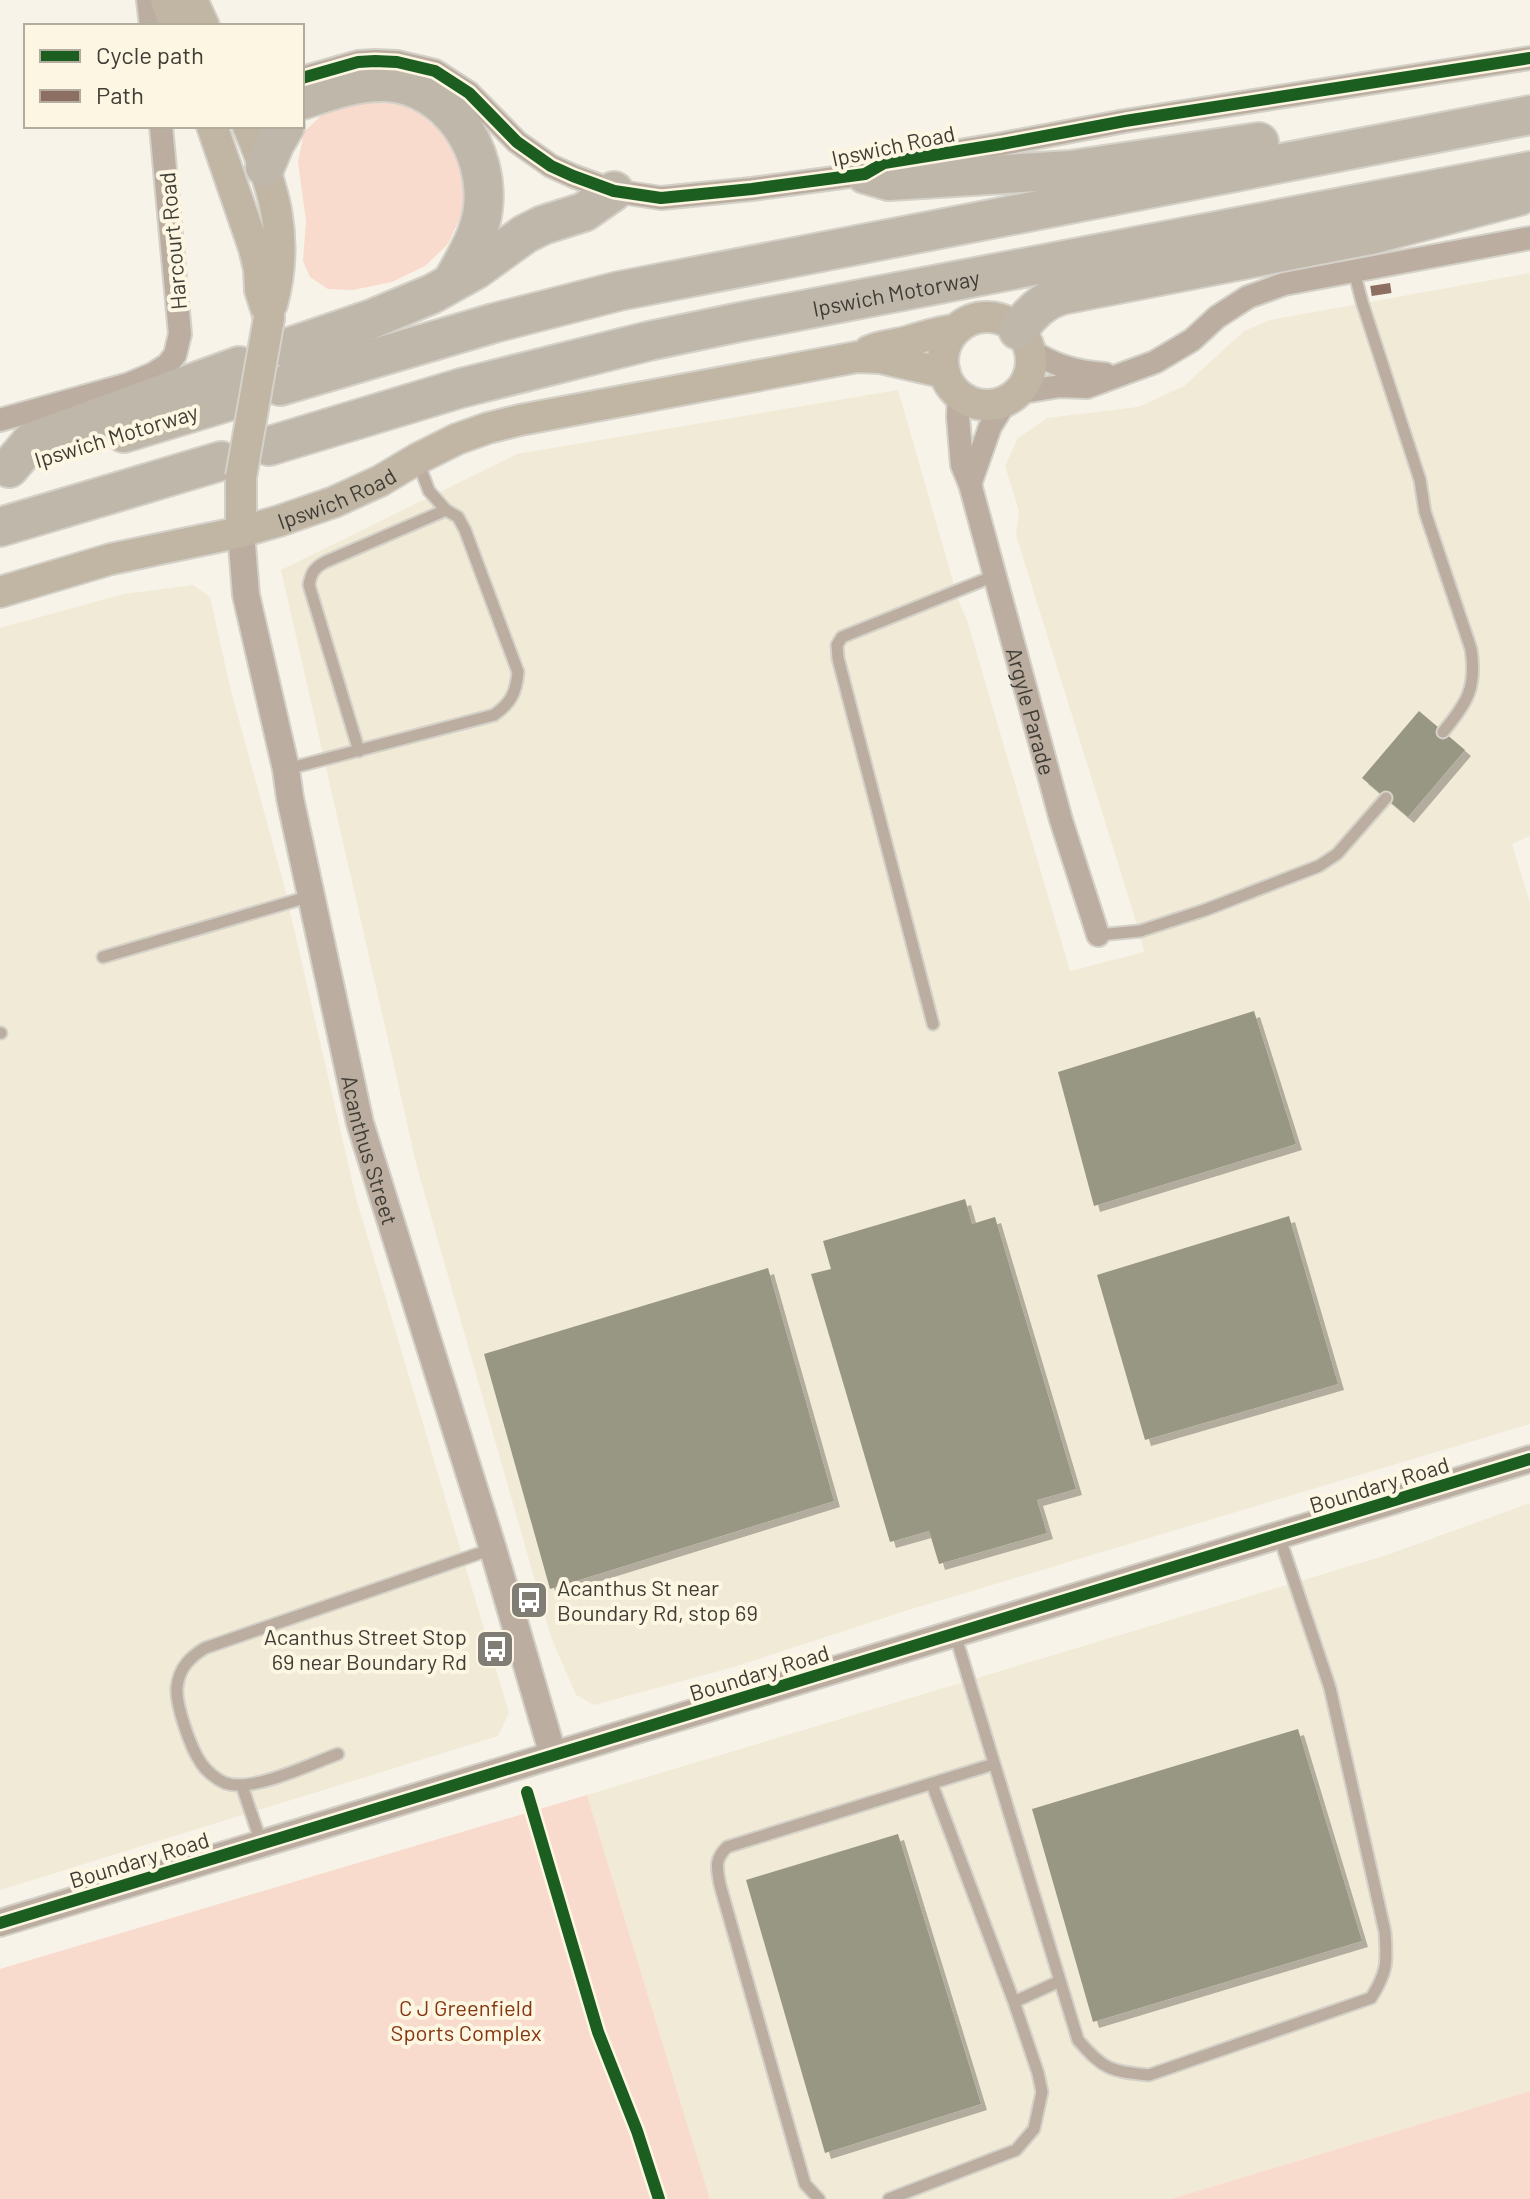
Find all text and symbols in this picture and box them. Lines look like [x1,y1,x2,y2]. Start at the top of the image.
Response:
legend [24,24,304,128]
text: Cycle path [96,40,204,69]
text: Path [96,80,144,109]
street label: Ipswich Road [829,119,957,171]
street label: Harcourt Road [153,171,191,311]
street label: Ipswich Motorway [810,264,982,321]
street label: Ipswich Motorway [31,398,201,472]
street label: Ipswich Road [274,462,400,534]
street label: Argyle Parade [1002,644,1061,778]
street label: Acanthus Street [337,1073,404,1228]
street label: Boundary Road [1306,1450,1452,1518]
place label: Acanthus St near Boundary Rd, stop 69 [557,1574,758,1625]
bus stop icon: Acanthus St near Boundary Rd, stop 69 [508,1579,550,1621]
place label: Acanthus Street Stop 69 near Boundary Rd [264,1623,467,1674]
bus stop icon: Acanthus Street Stop 69 near Boundary Rd [474,1628,516,1670]
street label: Boundary Road [686,1638,832,1706]
street label: Boundary Road [66,1825,212,1893]
park label: C J Greenfield Sports Complex [391,1994,541,2045]

